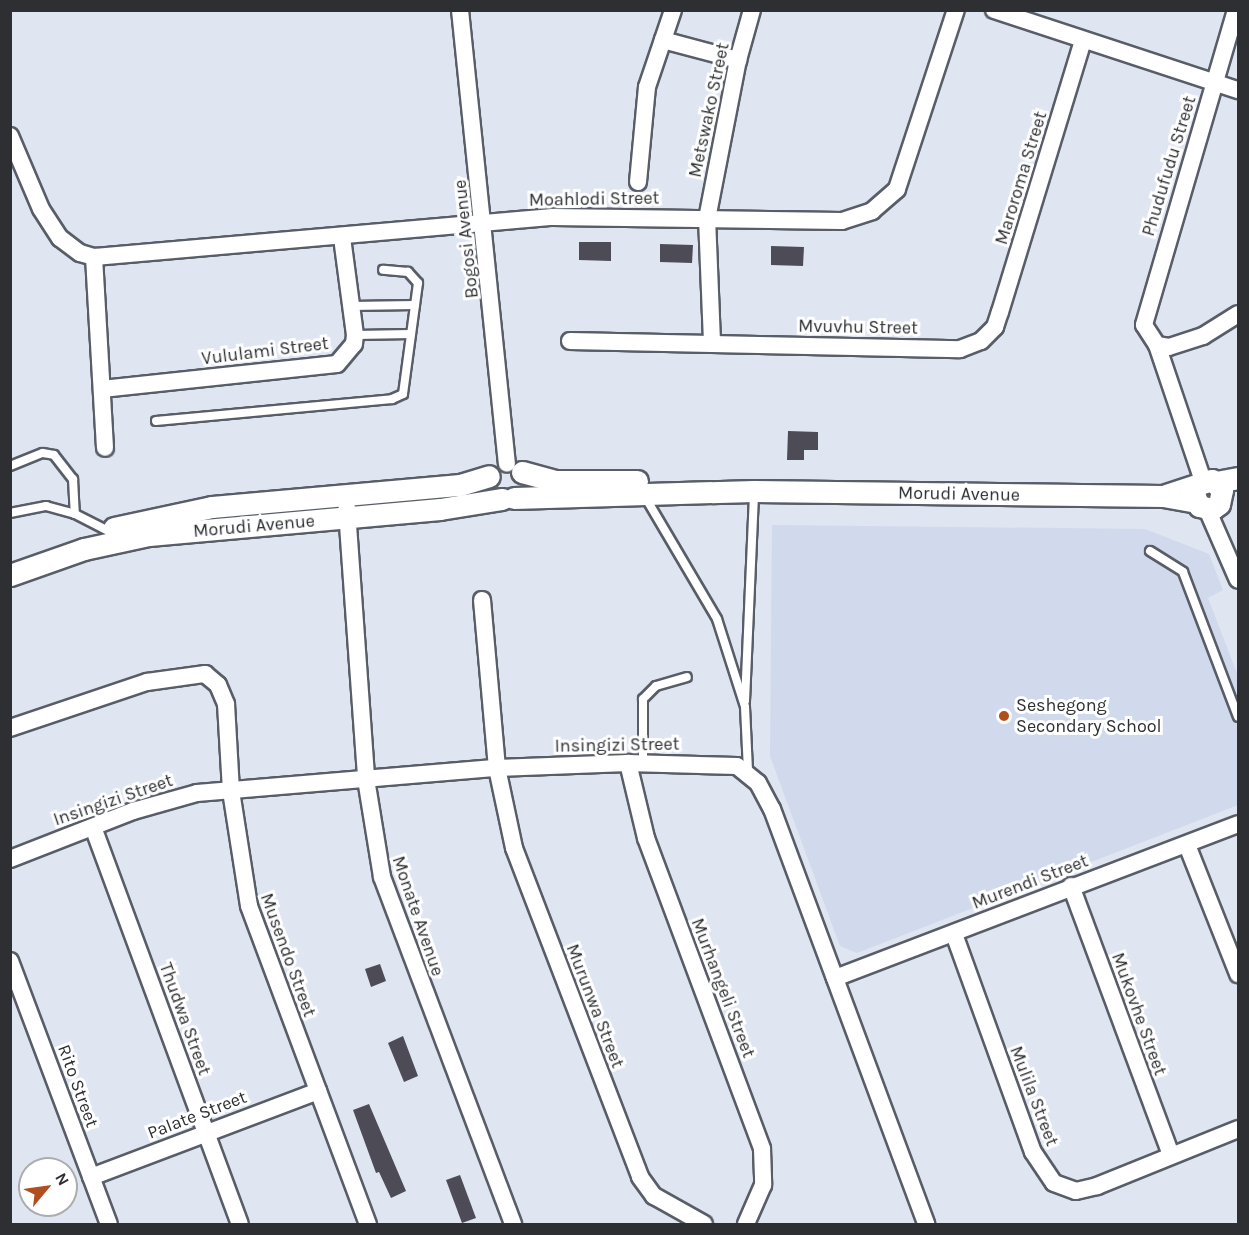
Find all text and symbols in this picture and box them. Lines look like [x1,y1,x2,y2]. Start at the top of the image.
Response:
street label: Metswako Street [684,41,734,179]
street label: Phudufudu Street [1137,93,1201,239]
street label: Maroroma Street [990,109,1052,247]
street label: Bogosi Avenue [449,179,483,299]
street label: Moahlodi Street [529,187,659,211]
street label: Mvuvhu Street [798,315,918,339]
street label: Vululami Street [200,332,330,370]
street label: Morudi Avenue [898,482,1020,506]
street label: Morudi Avenue [192,510,316,542]
place label: Seshegong Secondary School [1016,695,1162,738]
marker: Seshegong Secondary School [997,709,1011,723]
street label: Insingizi Street [554,733,680,757]
street label: Insingizi Street [51,769,175,831]
street label: Murendi Street [969,850,1091,914]
street label: Monate Avenue [387,853,449,979]
street label: Musendo Street [256,890,320,1020]
street label: Murhangeli Street [686,915,760,1061]
street label: Murunwa Street [561,941,629,1071]
street label: Mukovhe Street [1107,950,1171,1078]
street label: Thudwa Street [155,960,215,1078]
street label: Rito Street [53,1042,103,1130]
street label: Mulila Street [1005,1043,1063,1149]
street label: Palate Street [144,1086,250,1144]
north arrow [18,1157,78,1217]
text: N [51,1169,74,1189]

